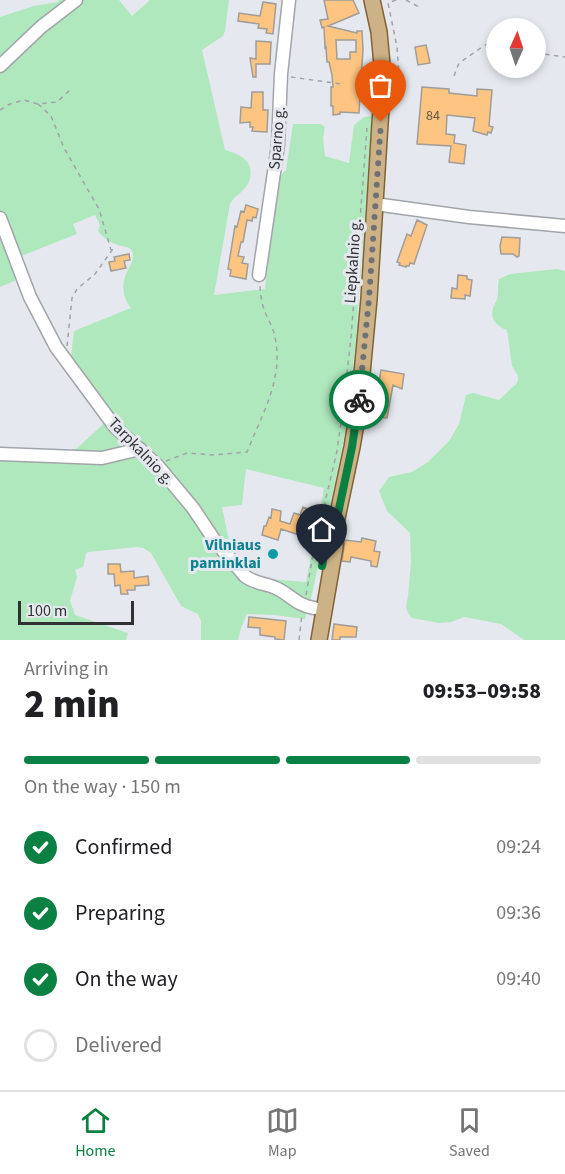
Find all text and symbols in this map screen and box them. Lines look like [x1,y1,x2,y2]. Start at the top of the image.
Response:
north arrow [486,18,546,78]
map controls [486,18,546,78]
pin [355,60,406,122]
icon: bag [364,69,397,102]
street label: Sparno g. [263,105,291,171]
house number: 84 [426,106,440,126]
street label: Liepkalnio g. [339,218,367,304]
courier [329,370,389,430]
icon: bike [343,384,376,417]
street label: Tarpkalnio g. [103,412,179,490]
pin [296,504,347,566]
icon: home [305,513,338,546]
place label: Vilniaus paminklai [190,534,261,574]
marker: Vilniaus paminklai [266,547,280,561]
scale bar [18,598,134,626]
text: 100 m [27,600,67,622]
text: Arriving in [24,655,109,683]
text: 09:53–09:58 [423,675,541,707]
text: 2 min [24,677,120,733]
text: On the way · 150 m [24,773,181,801]
icon: check [24,831,57,864]
text: Confirmed [75,831,172,863]
text: 09:24 [496,833,541,861]
icon: check [24,897,57,930]
text: Preparing [75,897,165,929]
text: 09:36 [496,899,541,927]
icon: check [24,963,57,996]
text: On the way [75,963,178,995]
text: 09:40 [496,965,541,993]
text: Delivered [75,1029,162,1061]
tab: Home [75,1104,115,1162]
tab: Map [266,1104,299,1162]
tab: Saved [449,1104,490,1162]

